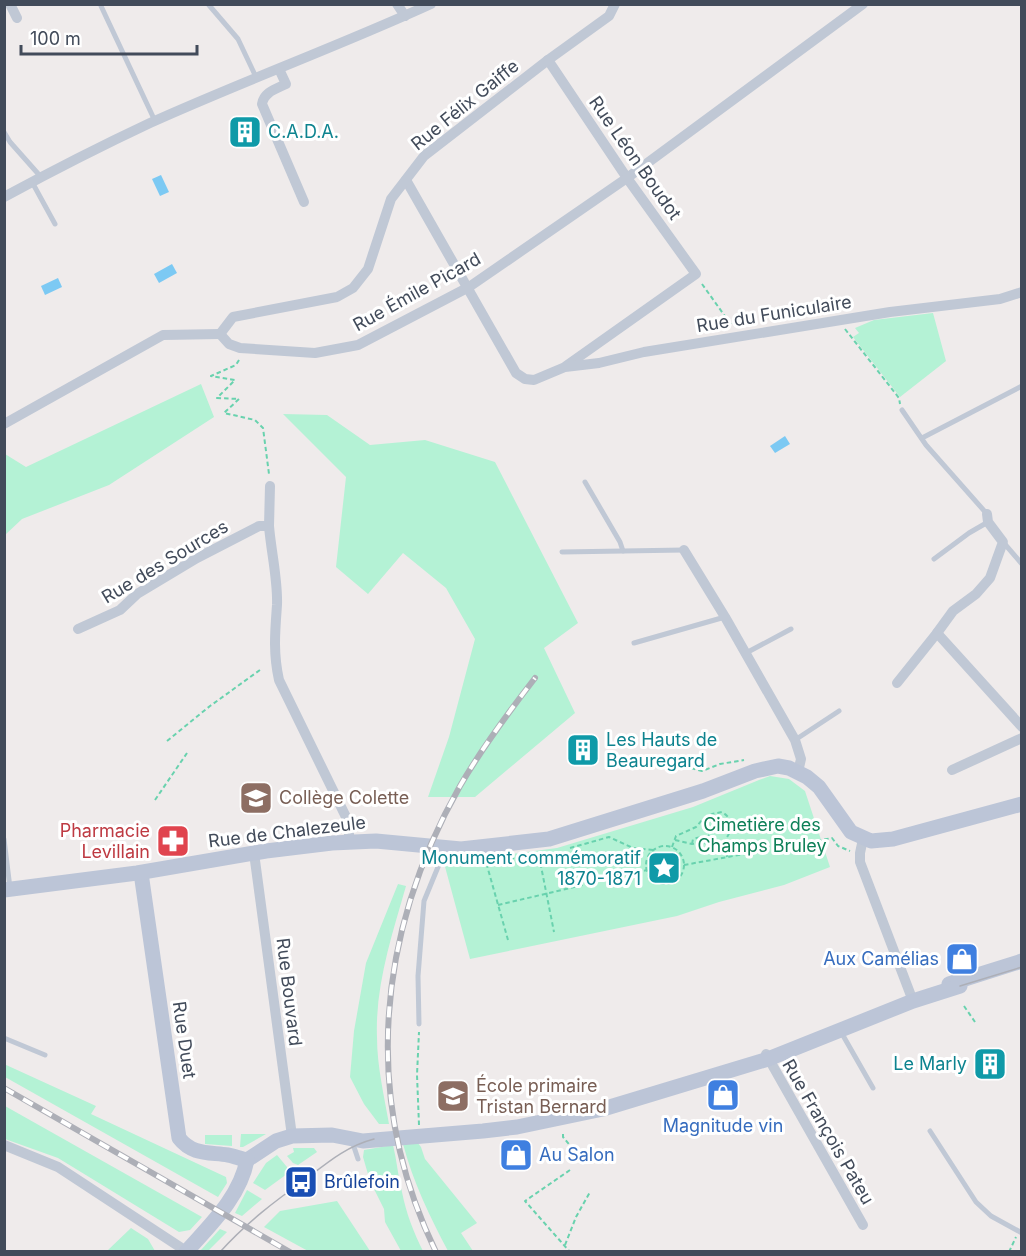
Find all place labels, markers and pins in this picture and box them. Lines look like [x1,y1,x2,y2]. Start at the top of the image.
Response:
building icon: C.A.D.A. [227,114,263,150]
place label: C.A.D.A. [268,121,339,142]
place label: Les Hauts de Beauregard [606,729,717,771]
building icon: Les Hauts de Beauregard [565,732,601,768]
school or university icon: Collège Colette [238,780,274,816]
place label: Collège Colette [279,787,409,808]
place label: Pharmacie Levillain [60,820,150,862]
pharmacy icon: Pharmacie Levillain [155,823,191,859]
place label: Monument commémoratif 1870-1871 [421,847,641,889]
place icon: Monument commémoratif 1870-1871 [646,850,682,886]
shop icon: Aux Camélias [944,941,980,977]
place label: Aux Camélias [823,948,939,969]
building icon: Le Marly [972,1046,1008,1082]
place label: Le Marly [893,1053,967,1074]
place label: École primaire Tristan Bernard [476,1074,607,1117]
shop icon: Magnitude vin [705,1077,741,1113]
school or university icon: École primaire Tristan Bernard [435,1078,471,1114]
place label: Magnitude vin [663,1115,783,1136]
shop icon: Au Salon [498,1137,534,1173]
place label: Au Salon [539,1144,615,1165]
bus stop icon: Brûlefoin [283,1164,319,1200]
place label: Brûlefoin [324,1171,400,1192]

